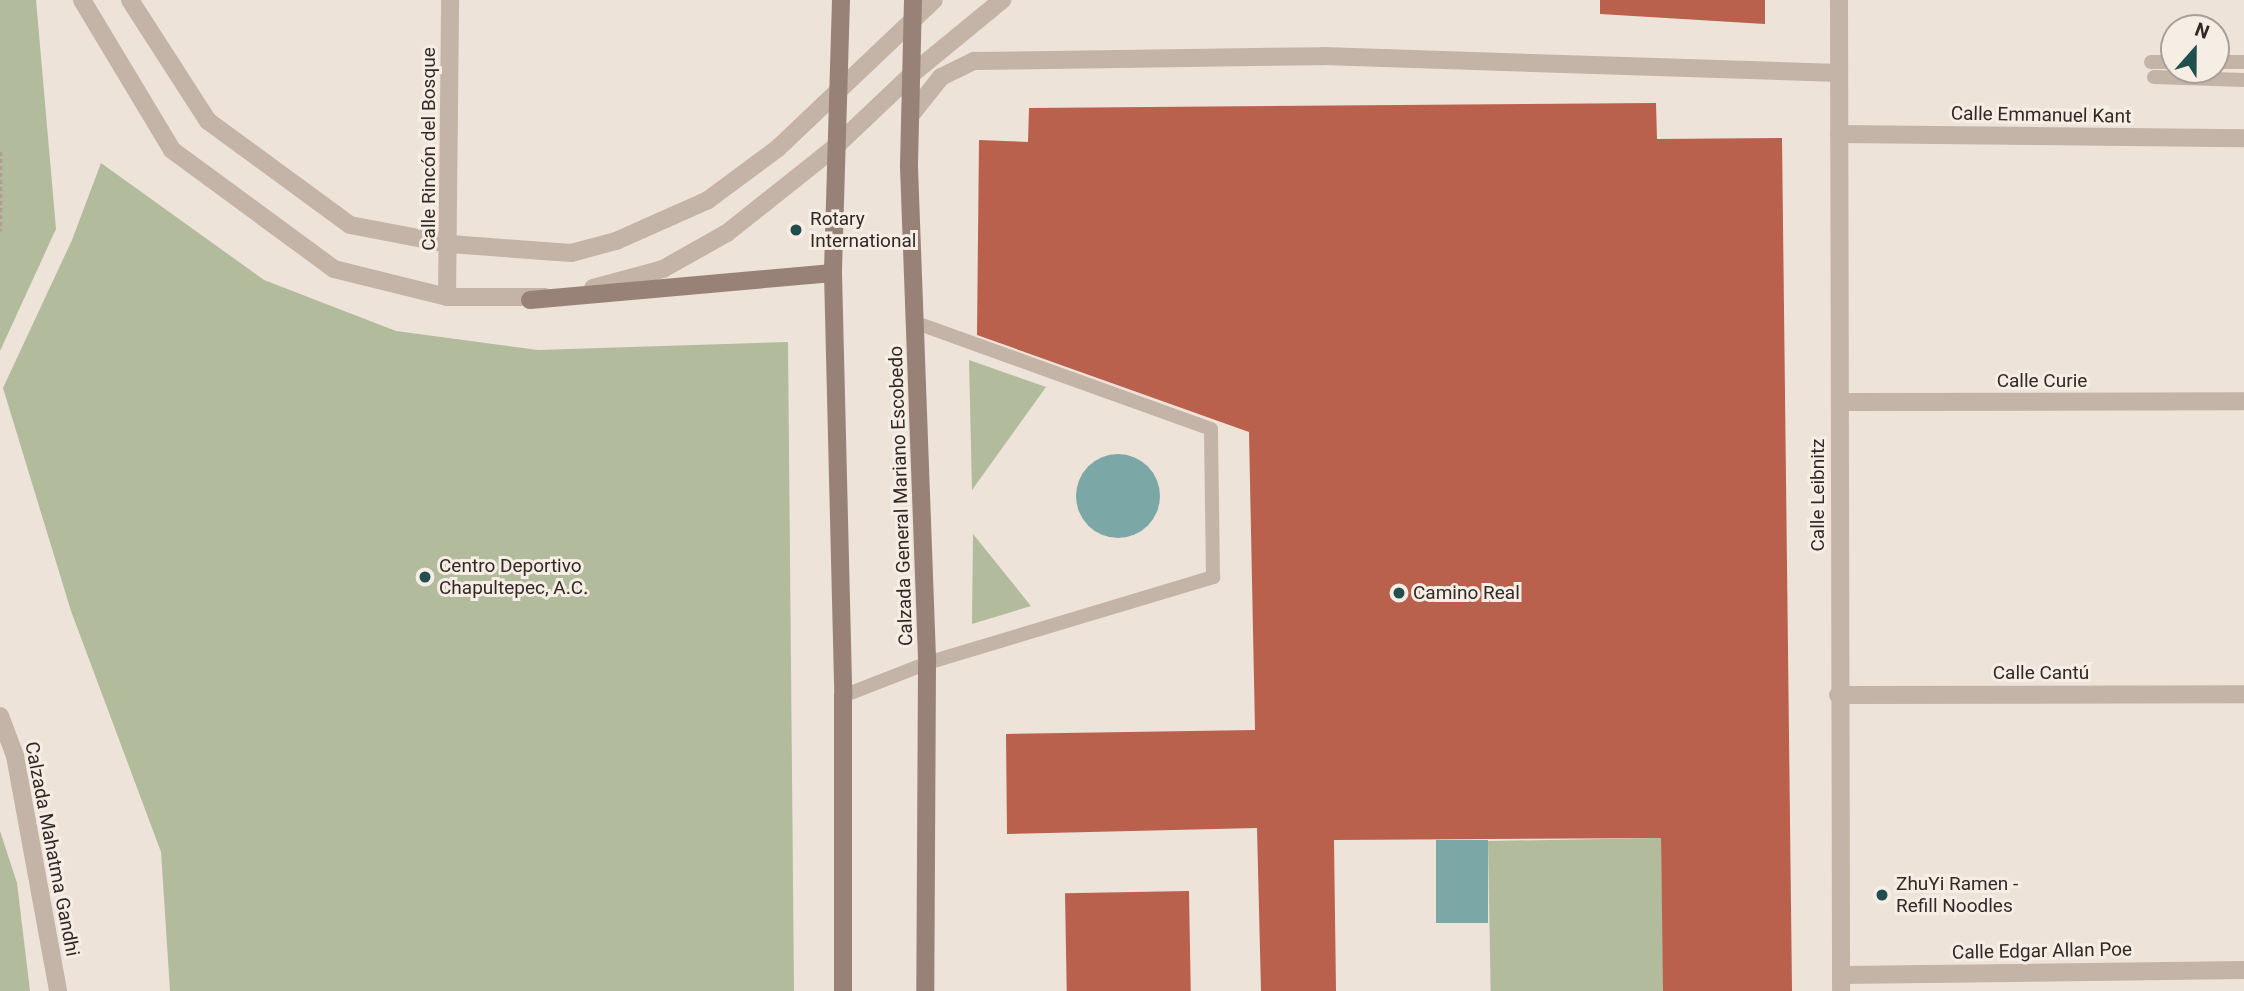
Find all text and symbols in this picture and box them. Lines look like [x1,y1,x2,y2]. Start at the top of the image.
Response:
north arrow [2160,14,2230,84]
text: N [2192,18,2212,44]
street label: Calle Rincón del Bosque [418,47,440,251]
street label: Calle Emmanuel Kant [1951,102,2131,128]
place label: Rotary International [810,208,916,252]
marker: Rotary International [788,222,804,238]
street label: Calzada General Mariano Escobedo [884,346,918,646]
street label: Calle Curie [1997,370,2087,392]
street label: Calle Leibnitz [1807,438,1829,552]
place label: Centro Deportivo Chapultepec, A.C. [439,555,588,599]
marker: Centro Deportivo Chapultepec, A.C. [417,569,433,585]
place label: Camino Real [1413,582,1520,604]
marker: Camino Real [1391,585,1407,601]
street label: Calle Cantú [1993,662,2089,684]
street label: Calzada Mahatma Gandhi [20,740,84,958]
place label: ZhuYi Ramen - Refill Noodles [1896,873,2018,917]
marker: ZhuYi Ramen - Refill Noodles [1874,887,1890,903]
street label: Calle Edgar Allan Poe [1952,938,2132,964]

